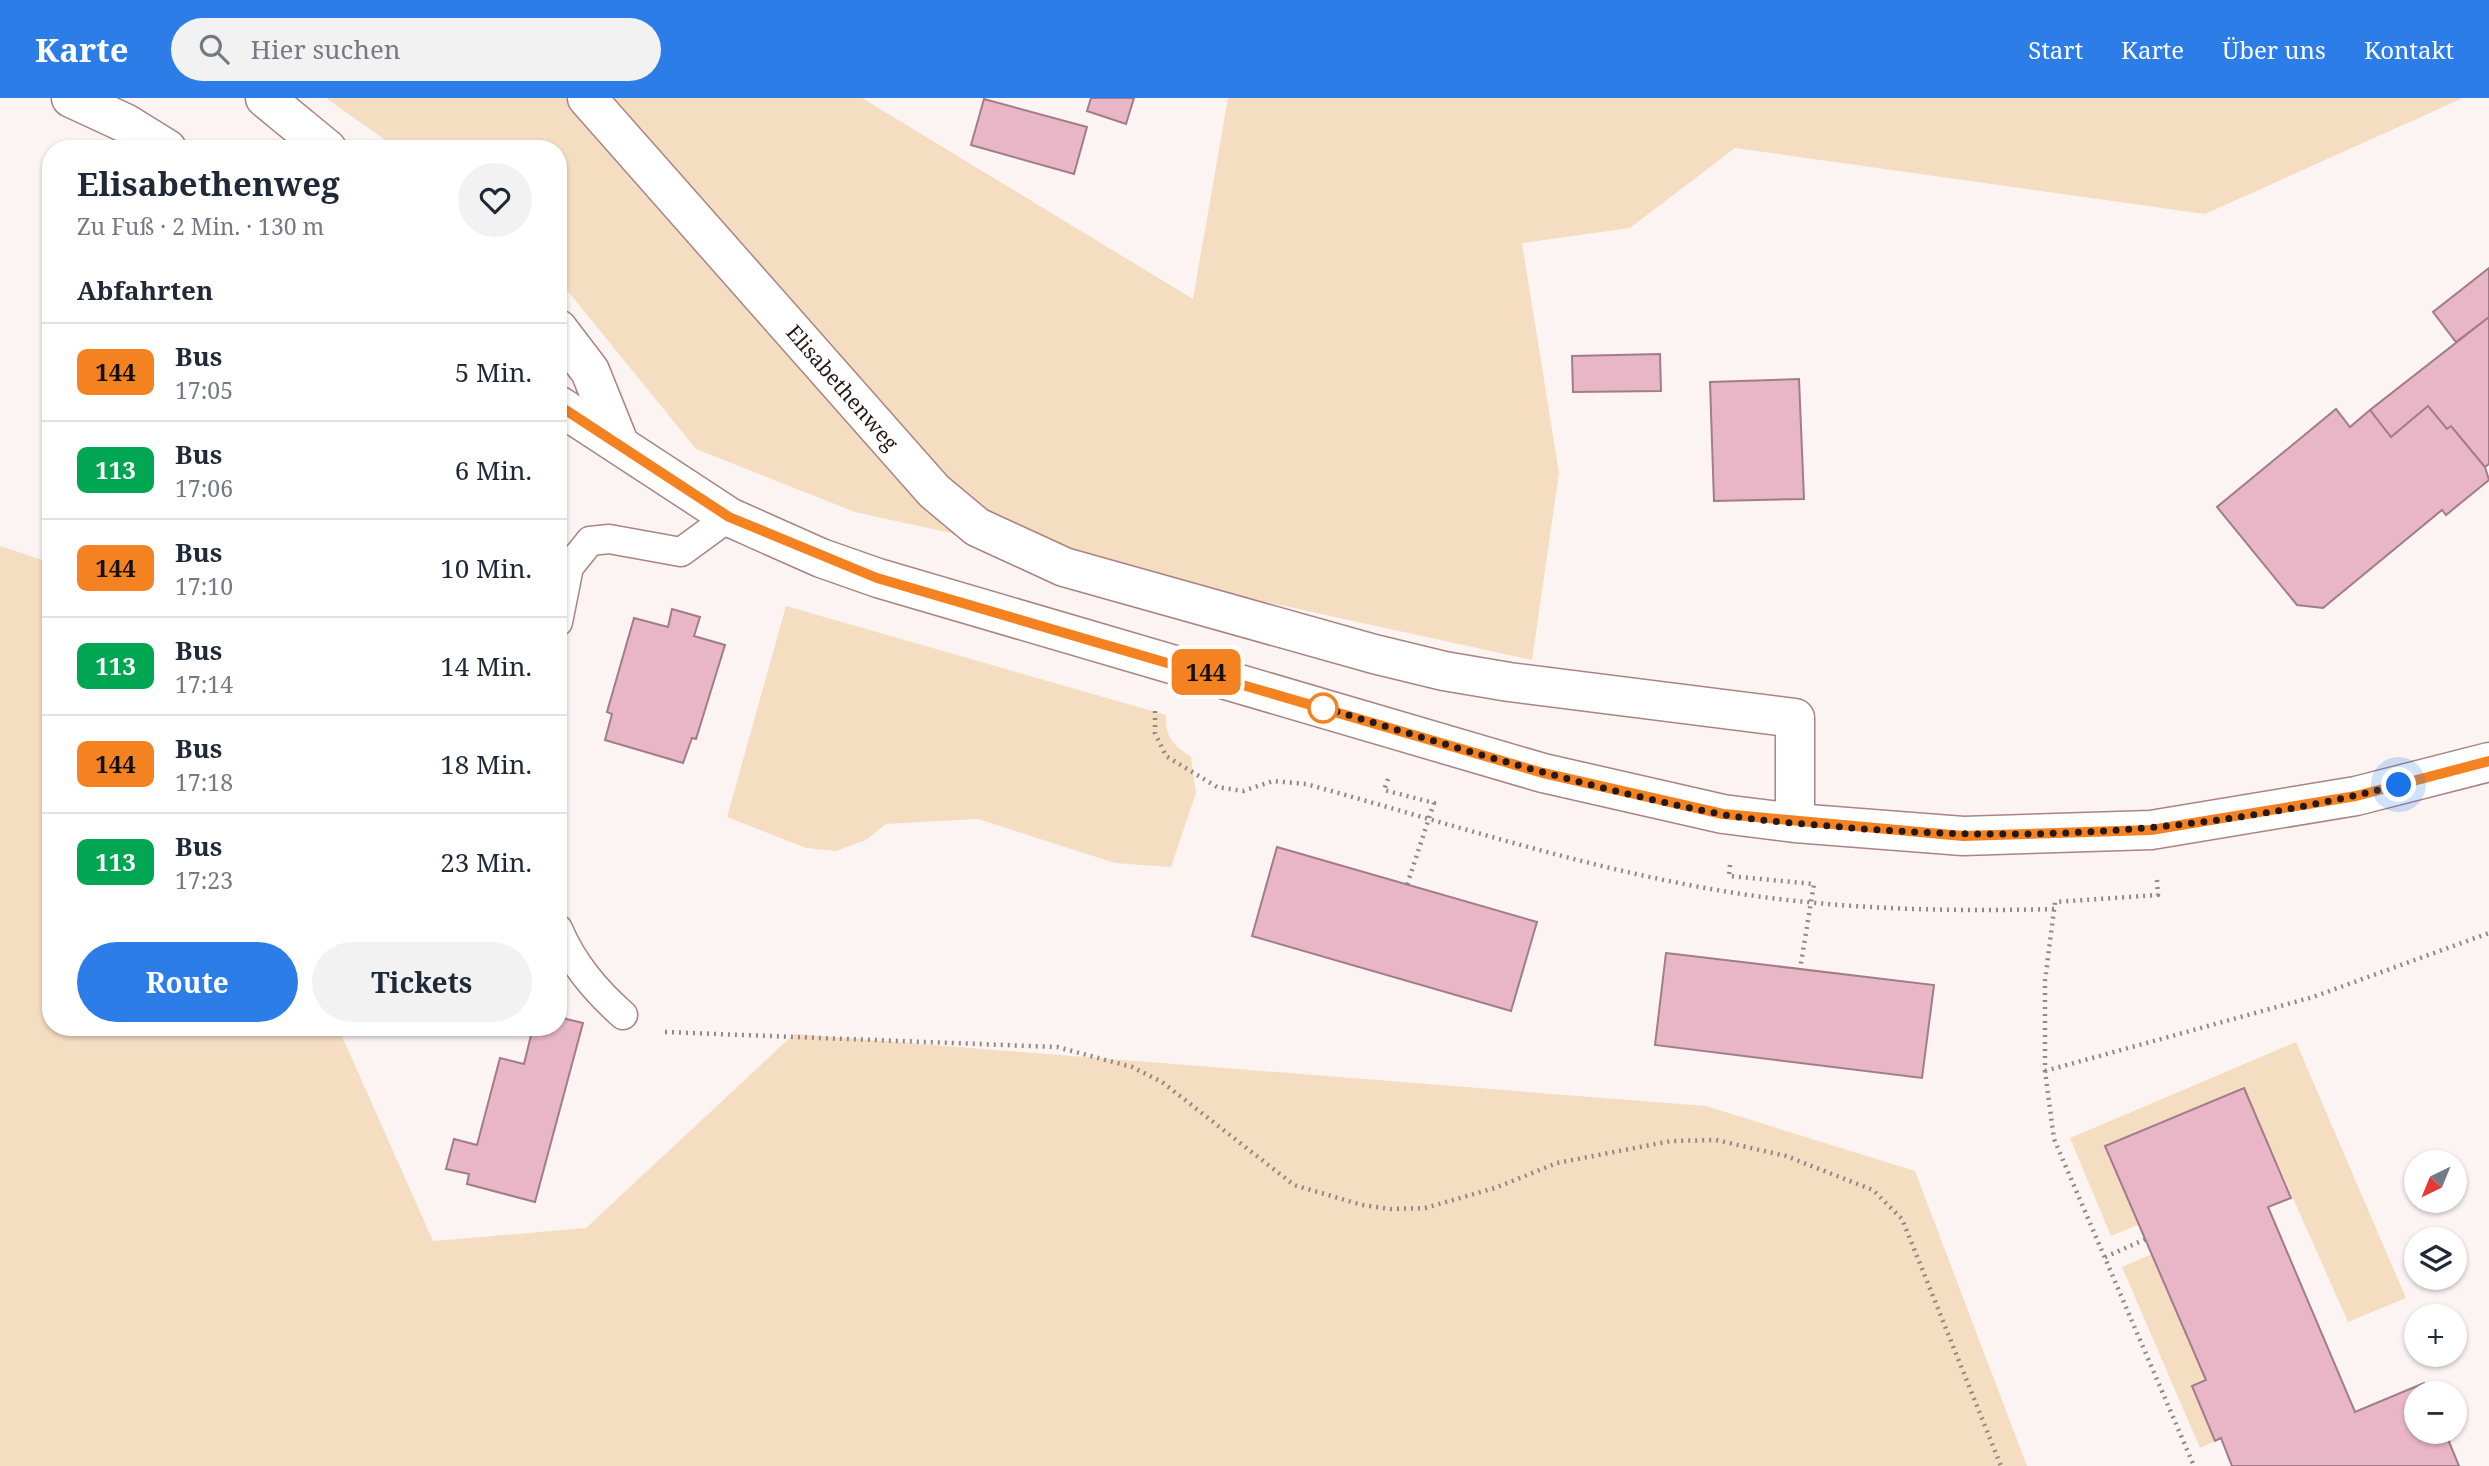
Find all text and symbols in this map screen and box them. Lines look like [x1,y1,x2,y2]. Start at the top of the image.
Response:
search box [171,18,661,81]
text: Karte [35,27,129,72]
icon: search [195,30,233,68]
text: Hier suchen [251,31,401,67]
text: Start [2028,33,2083,66]
text: Karte [2121,33,2184,66]
text: Über uns [2222,33,2326,66]
text: Kontakt [2364,33,2454,66]
text: Elisabethenweg [77,161,340,206]
button: heart [458,163,532,237]
text: Zu Fuß · 2 Min. · 130 m [77,210,324,242]
text: Abfahrten [77,272,213,308]
street label: Elisabethenweg [780,319,906,457]
text: Bus [175,338,222,374]
text: 5 Min. [455,354,532,390]
text: 144 [95,355,136,388]
text: 17:05 [175,374,233,406]
text: Bus [175,436,222,472]
text: 6 Min. [455,452,532,488]
text: 113 [95,453,136,486]
text: 17:06 [175,472,233,504]
text: Bus [175,534,222,570]
text: 10 Min. [440,550,532,586]
text: 144 [95,551,136,584]
text: 17:10 [175,570,233,602]
text: Bus [175,632,222,668]
text: 14 Min. [440,648,532,684]
text: 113 [95,649,136,682]
line badge: 144 [1166,649,1246,695]
text: 144 [1186,655,1226,688]
text: 17:14 [175,668,233,700]
unlabelled marker [1308,693,1338,723]
text: Bus [175,730,222,766]
text: 18 Min. [440,746,532,782]
text: 144 [95,747,136,780]
text: 17:18 [175,766,233,798]
your location [2381,767,2416,802]
text: Bus [175,828,222,864]
text: 23 Min. [440,844,532,880]
text: 113 [95,845,136,878]
text: 17:23 [175,864,233,896]
button: Route [77,942,298,1022]
button: Tickets [312,942,532,1022]
north arrow [2404,1150,2468,1213]
map controls [2404,1150,2467,1444]
button: layers [2404,1227,2467,1290]
button: + [2404,1304,2467,1367]
button: − [2404,1381,2467,1444]

